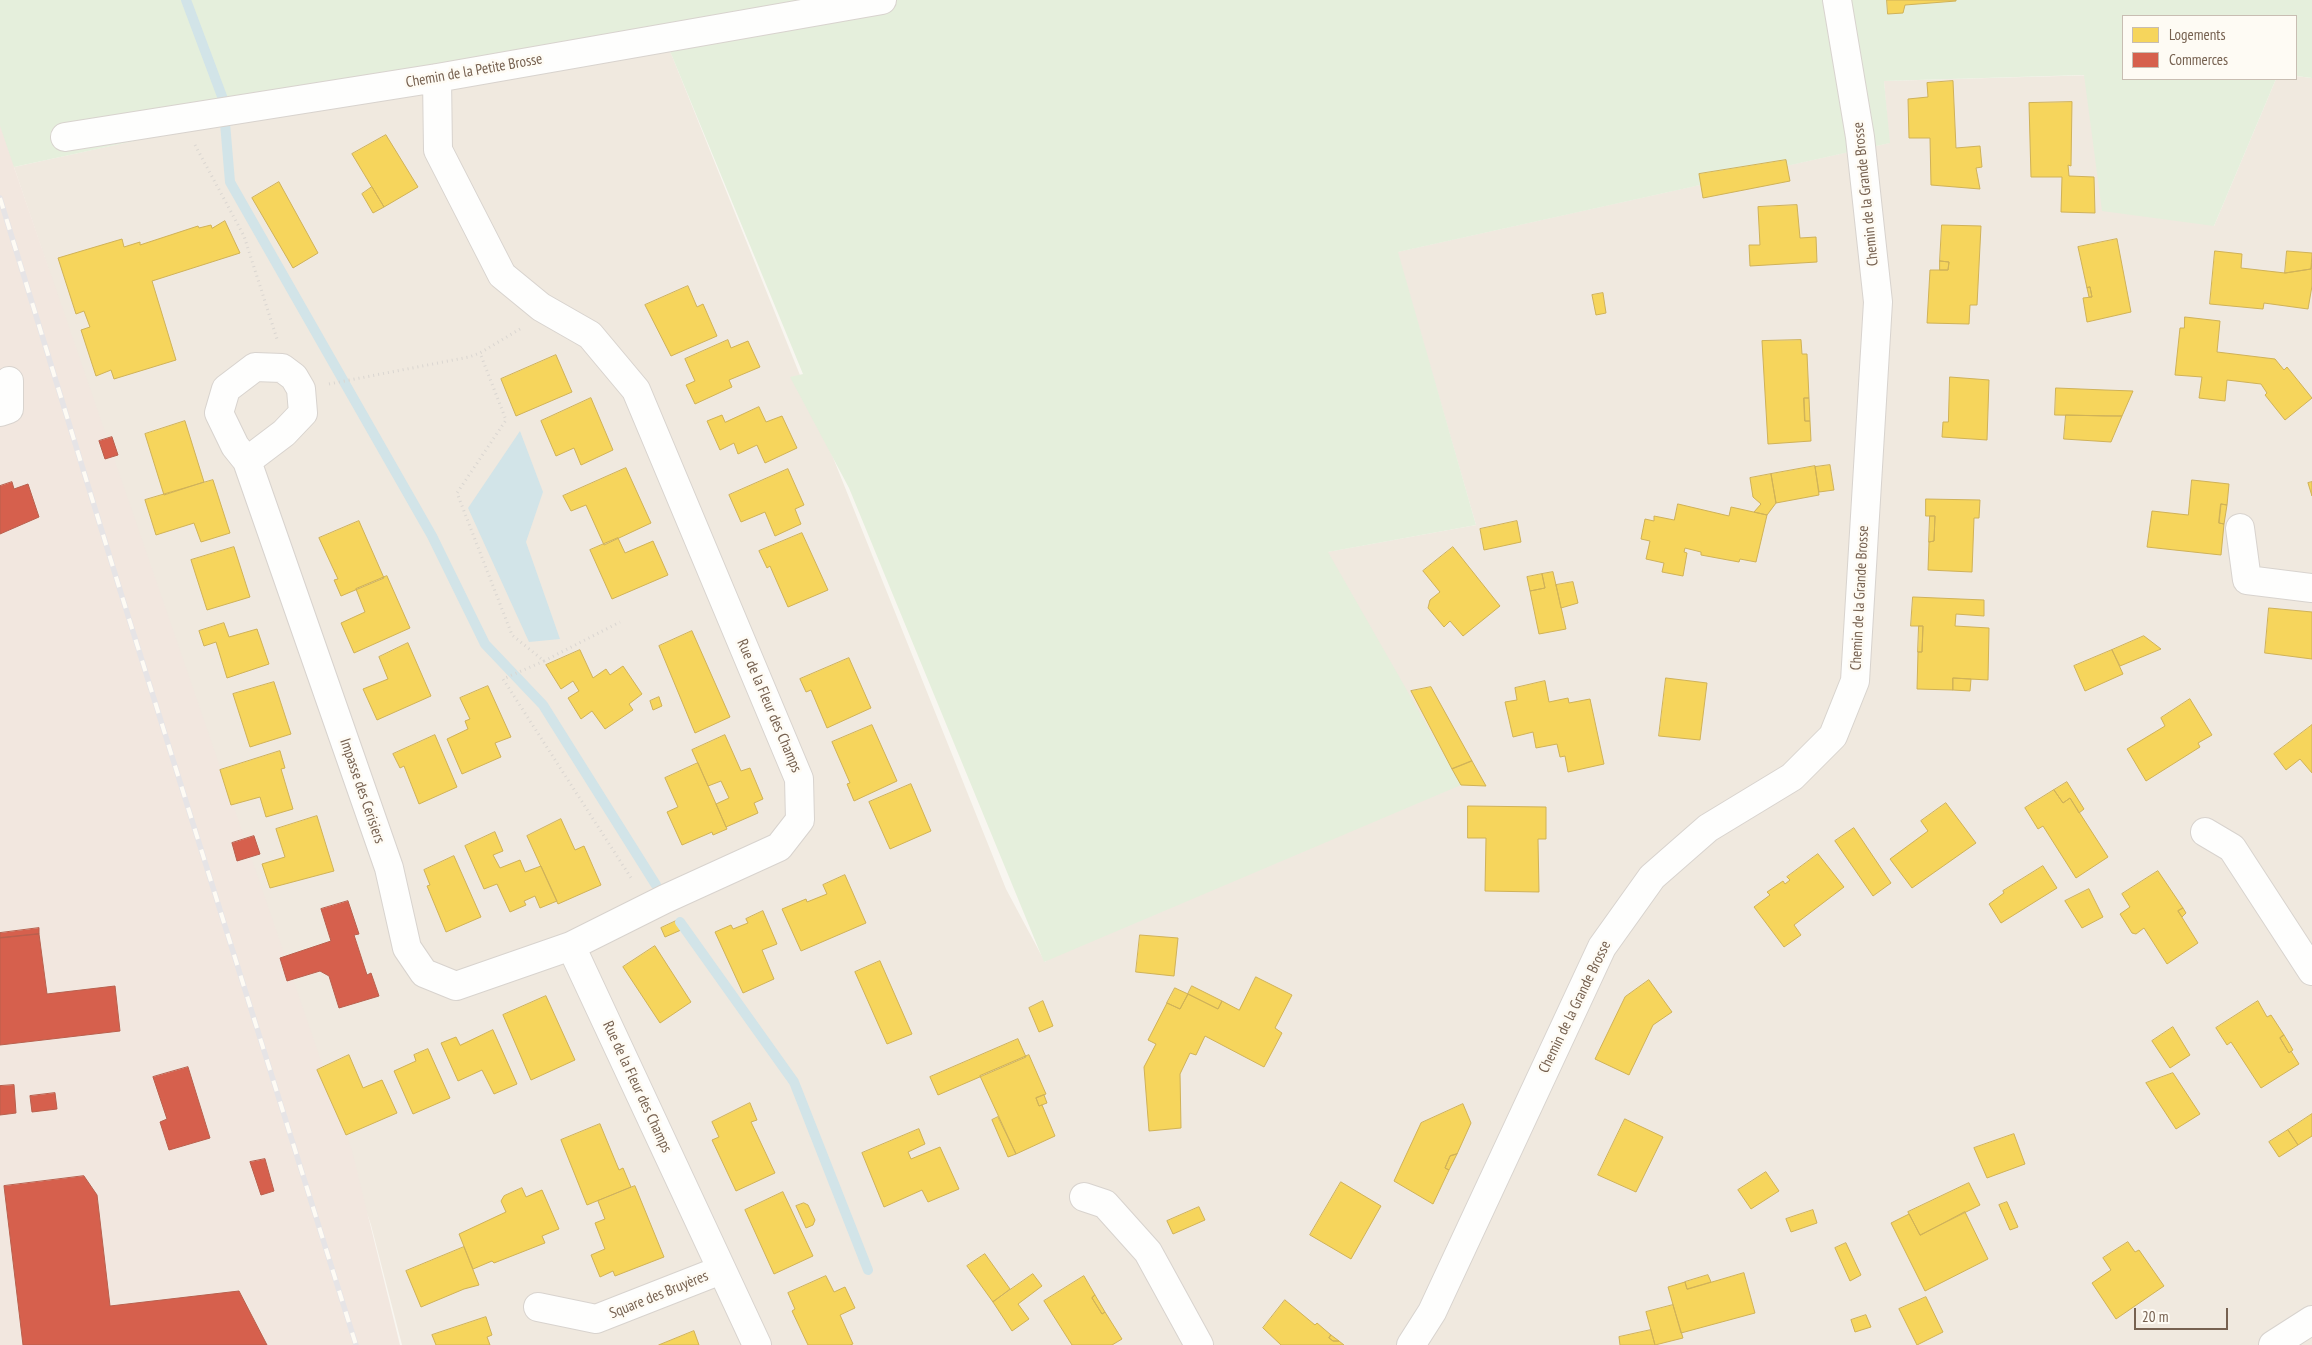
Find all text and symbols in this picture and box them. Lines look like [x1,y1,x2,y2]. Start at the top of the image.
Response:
legend [2122,15,2297,80]
text: Logements [2169,25,2225,44]
street label: Chemin de la Petite Brosse [404,50,544,92]
text: Commerces [2169,50,2228,69]
street label: Chemin de la Grande Brosse [1849,121,1883,267]
street label: Chemin de la Grande Brosse [1847,525,1873,671]
street label: Rue de la Fleur des Champs [733,637,805,775]
street label: Impasse des Cerisiers [336,736,388,846]
street label: Chemin de la Grande Brosse [1535,938,1615,1076]
street label: Rue de la Fleur des Champs [599,1018,675,1156]
street label: Square des Bruyères [607,1267,711,1323]
scale bar [2137,1298,2231,1330]
text: 20 m [2142,1307,2168,1326]

